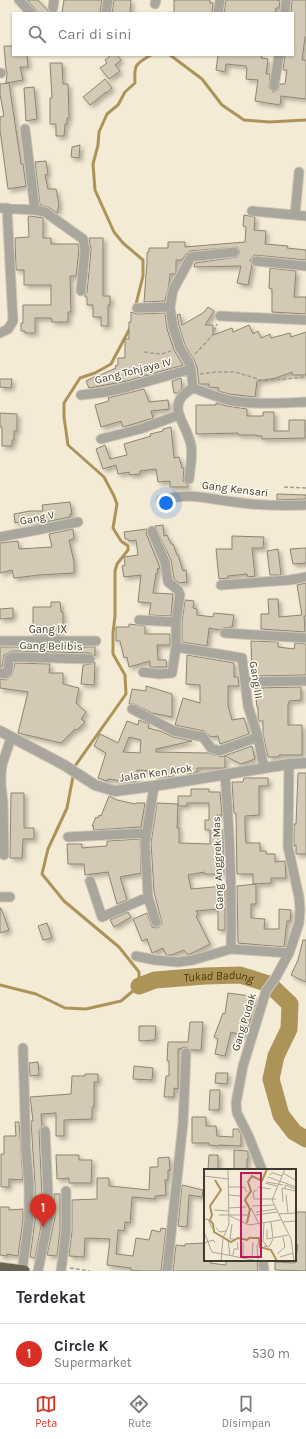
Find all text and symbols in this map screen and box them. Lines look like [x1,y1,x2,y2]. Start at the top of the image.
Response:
search box [12,12,294,56]
icon: search [26,23,48,45]
text: Cari di sini [58,25,132,43]
street label: Gang Tohjaya IV [93,355,173,387]
street label: Gang Kensari [201,478,269,500]
your location [156,493,176,513]
street label: Gang V [19,508,55,528]
street label: Gang IX [29,623,67,636]
street label: Gang Belibis [19,639,83,653]
street label: Gang III [247,660,265,700]
street label: Jalan Ken Arok [119,761,193,785]
street label: Gang Anggrek Mas [210,816,226,910]
water label: Tukad Badung [183,968,256,986]
street label: Gang Pudak [229,991,259,1053]
inset map [204,1169,296,1261]
pin: 1 [30,1194,56,1227]
text: Terdekat [16,1287,85,1307]
text: Circle K [54,1337,108,1355]
text: 1 [27,1346,31,1361]
text: 530 m [252,1346,290,1361]
text: Supermarket [54,1355,132,1370]
tab: Peta [35,1393,57,1430]
tab: Rute [128,1393,151,1430]
tab: Disimpan [222,1393,271,1430]

